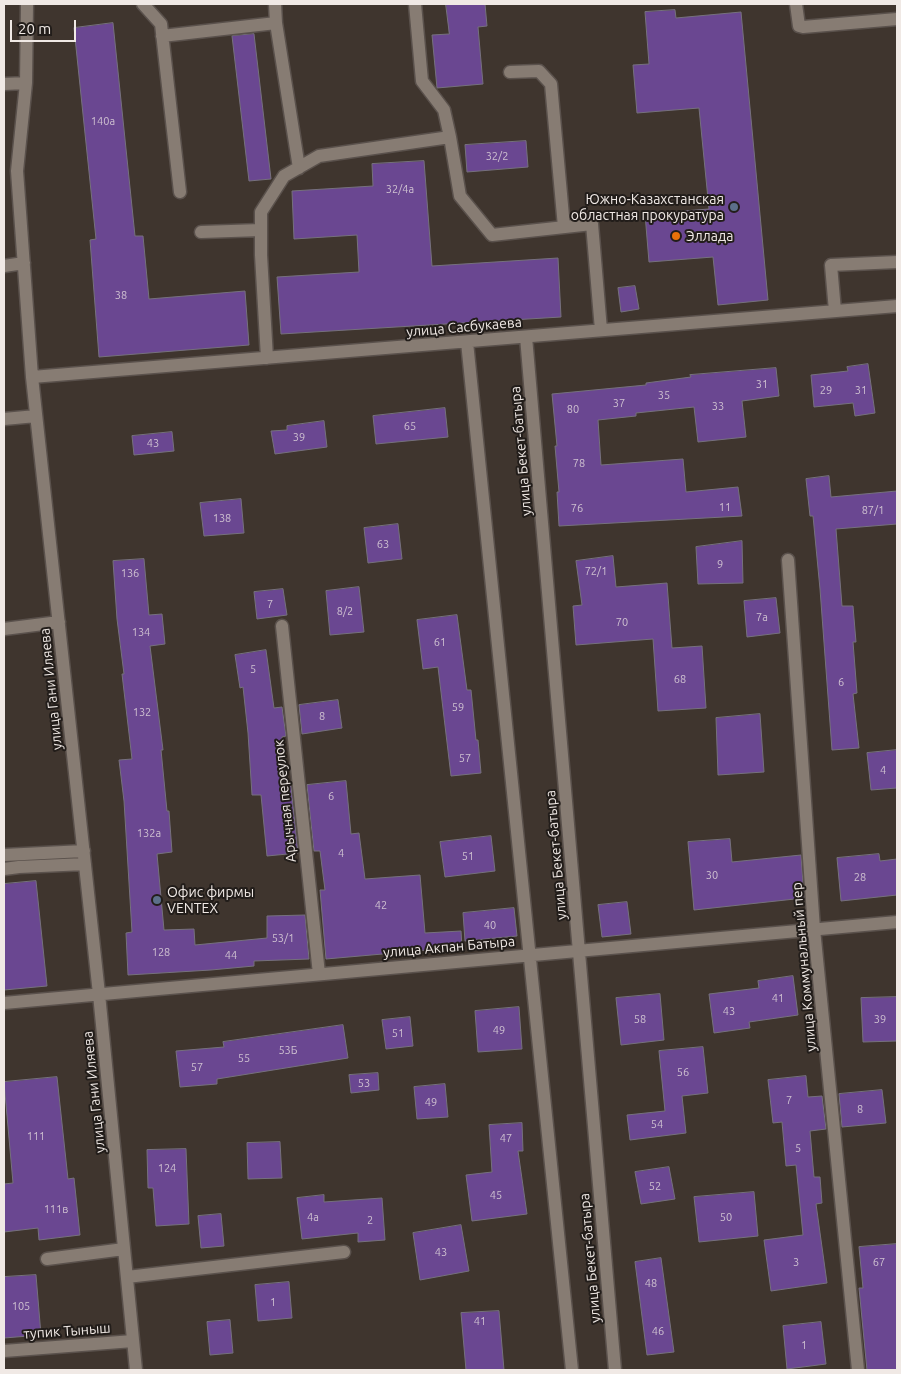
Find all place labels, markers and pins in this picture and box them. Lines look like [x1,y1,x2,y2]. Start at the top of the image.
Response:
place label: Южно-Казахстанская областная прокуратура [571,191,724,223]
marker: Южно-Казахстанская областная прокуратура [728,201,740,213]
place label: Эллада [686,228,733,244]
marker: Эллада [670,230,682,242]
place label: Офис фирмы VENTEX [167,884,254,916]
marker: Офис фирмы VENTEX [151,894,163,906]

